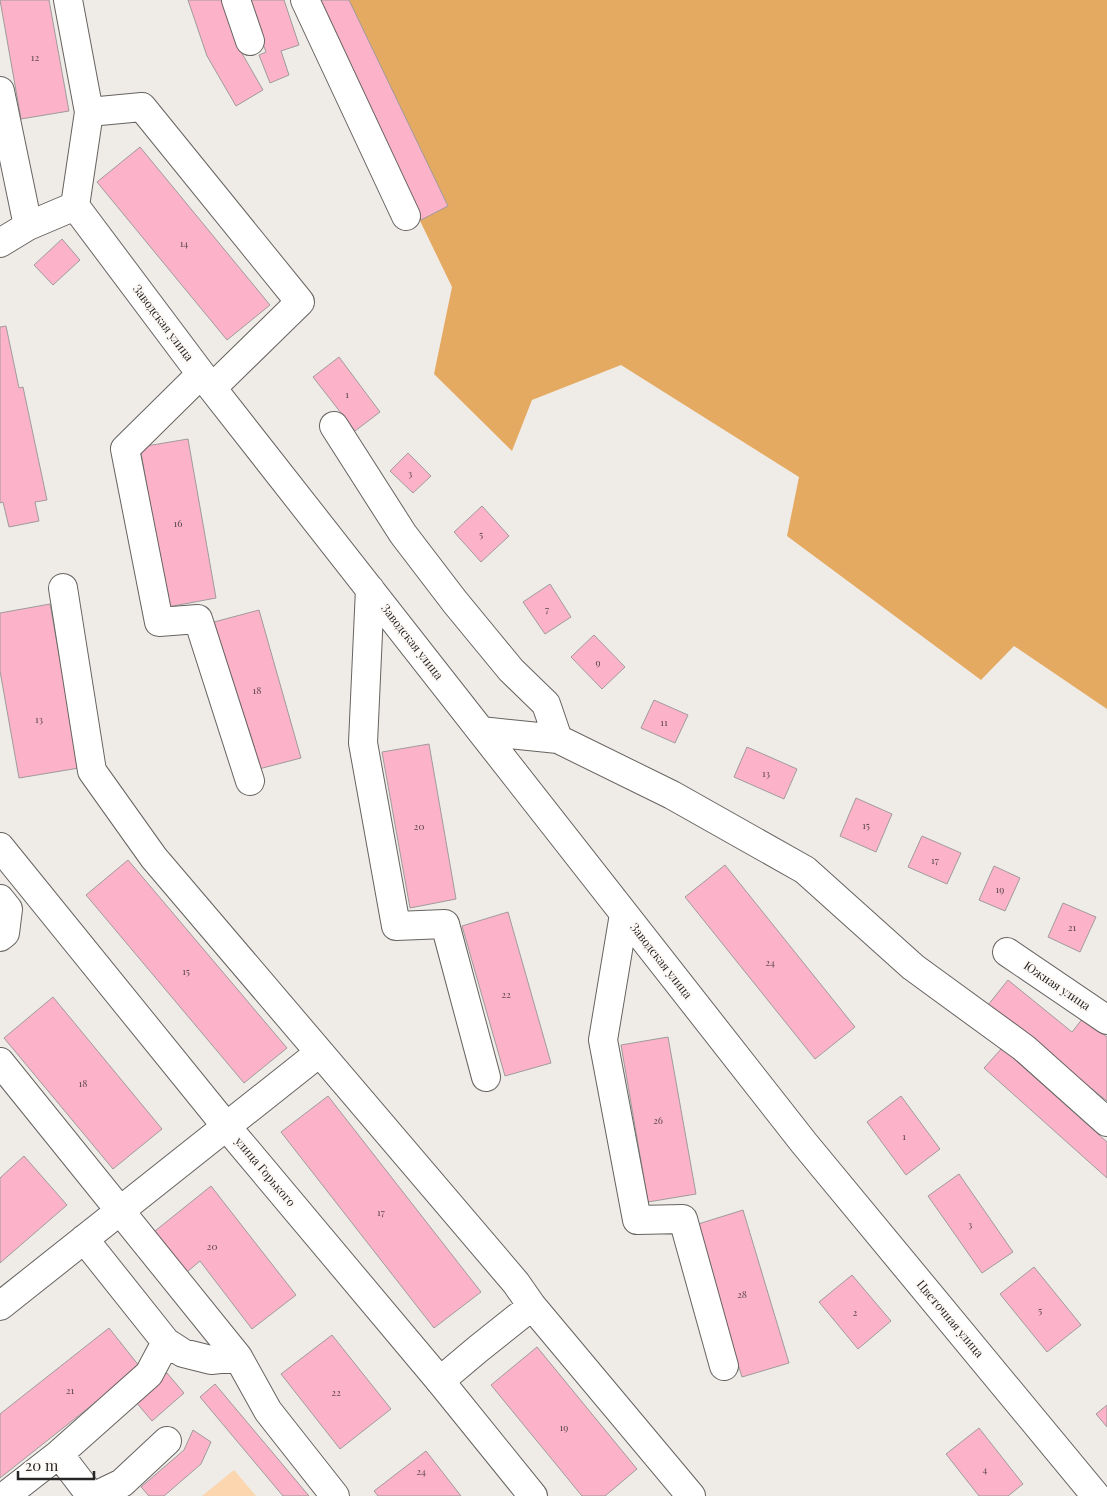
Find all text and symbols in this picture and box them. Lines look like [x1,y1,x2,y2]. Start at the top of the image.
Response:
house number: 12 [31,50,39,64]
house number: 14 [180,236,188,250]
street label: Заводская улица [130,281,198,364]
house number: 1 [345,387,349,401]
house number: 3 [408,466,413,480]
house number: 16 [174,516,182,530]
house number: 5 [479,527,483,541]
street label: Заводская улица [378,600,447,682]
house number: 7 [545,602,549,616]
house number: 9 [595,655,601,669]
house number: 18 [253,683,261,697]
house number: 13 [35,712,44,726]
house number: 11 [660,715,668,729]
house number: 13 [762,766,771,780]
house number: 15 [862,818,870,832]
house number: 20 [414,819,424,833]
house number: 17 [931,853,939,867]
house number: 19 [996,882,1004,896]
street label: Заводская улица [627,919,696,1001]
house number: 21 [1068,920,1077,934]
house number: 24 [765,955,775,969]
street label: Южная улица [1021,957,1094,1013]
house number: 15 [182,964,190,978]
house number: 22 [501,987,511,1001]
house number: 18 [79,1076,87,1090]
house number: 26 [653,1113,663,1127]
house number: 1 [902,1129,906,1143]
street label: улица Горького [231,1132,300,1210]
house number: 17 [377,1205,385,1219]
house number: 3 [968,1217,973,1231]
house number: 20 [207,1239,217,1253]
street label: Цветочная улица [914,1276,988,1360]
house number: 28 [737,1287,747,1301]
house number: 5 [1038,1303,1042,1317]
house number: 2 [853,1305,858,1319]
house number: 21 [66,1383,75,1397]
house number: 22 [331,1385,341,1399]
house number: 19 [560,1420,568,1434]
scale bar [18,1448,94,1480]
text: 20 m [25,1455,59,1475]
house number: 4 [983,1462,988,1476]
house number: 24 [416,1464,426,1478]

